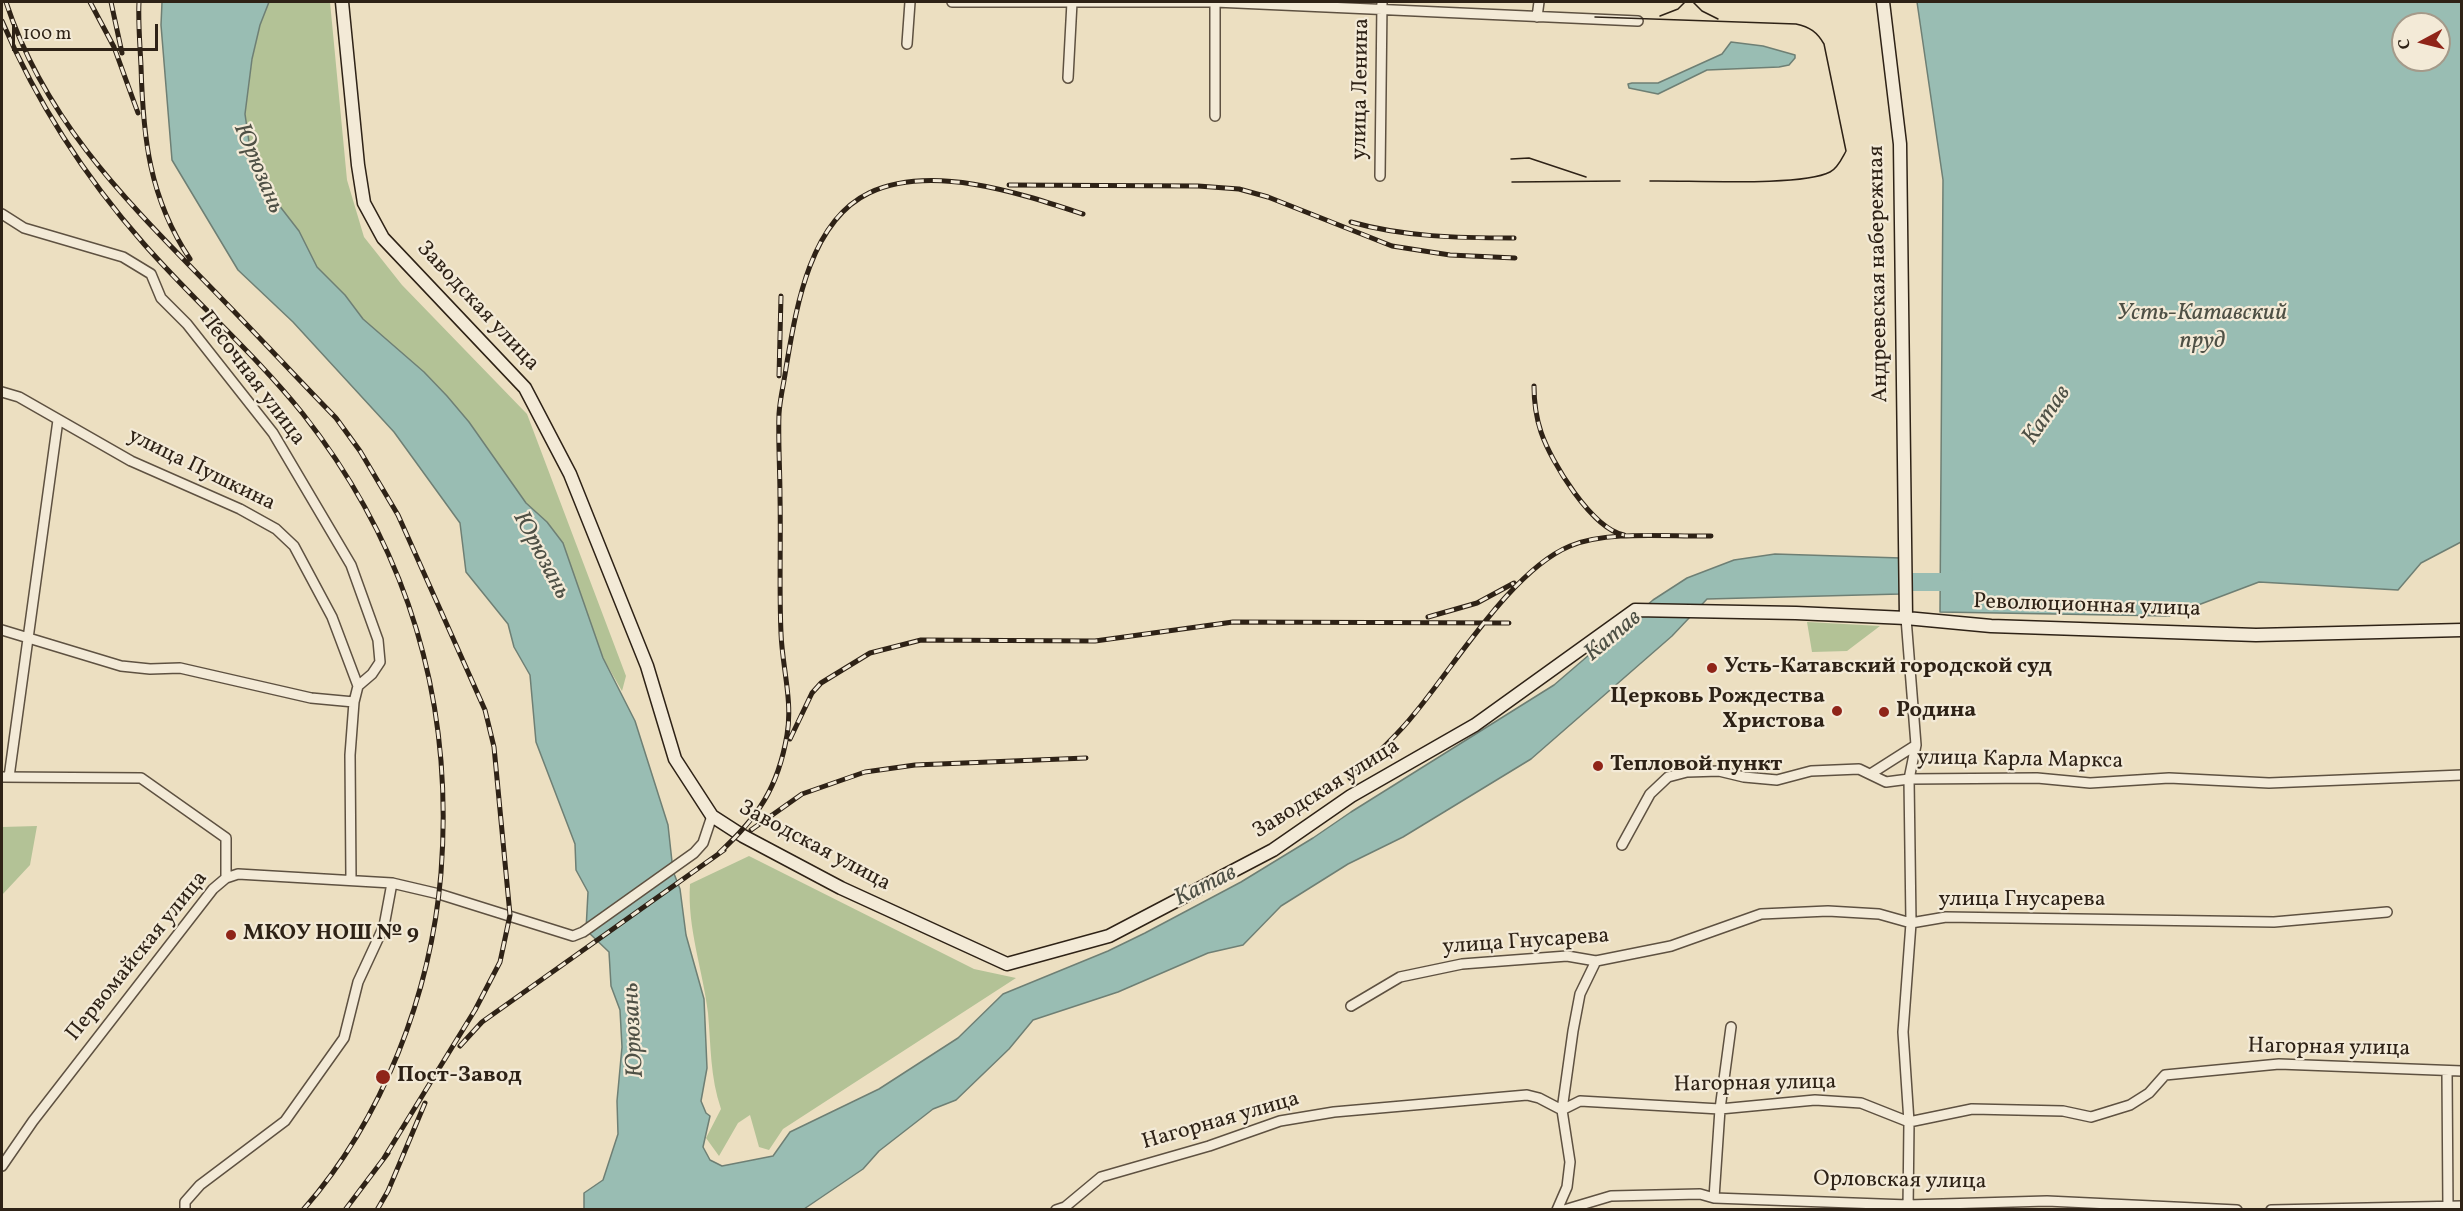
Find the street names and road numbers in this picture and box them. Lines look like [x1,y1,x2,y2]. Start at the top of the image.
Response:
street label: улица Ленина [1348,18,1376,160]
street label: Андреевская набережная [1865,145,1895,403]
street label: Заводская улица [410,236,544,378]
street label: Песочная улица [192,307,310,451]
street label: улица Пушкина [123,424,279,518]
street label: Революционная улица [1973,590,2201,624]
street label: Заводская улица [1249,734,1405,846]
street label: улица Карла Маркса [1917,746,2123,776]
street label: Заводская улица [733,796,895,898]
street label: Первомайская улица [61,867,215,1047]
street label: улица Гнусарева [1938,888,2106,914]
street label: улица Гнусарева [1442,924,1610,962]
street label: Нагорная улица [2247,1034,2411,1064]
street label: Нагорная улица [1673,1070,1837,1100]
street label: Нагорная улица [1139,1087,1303,1157]
street label: Орловская улица [1813,1167,1987,1197]

